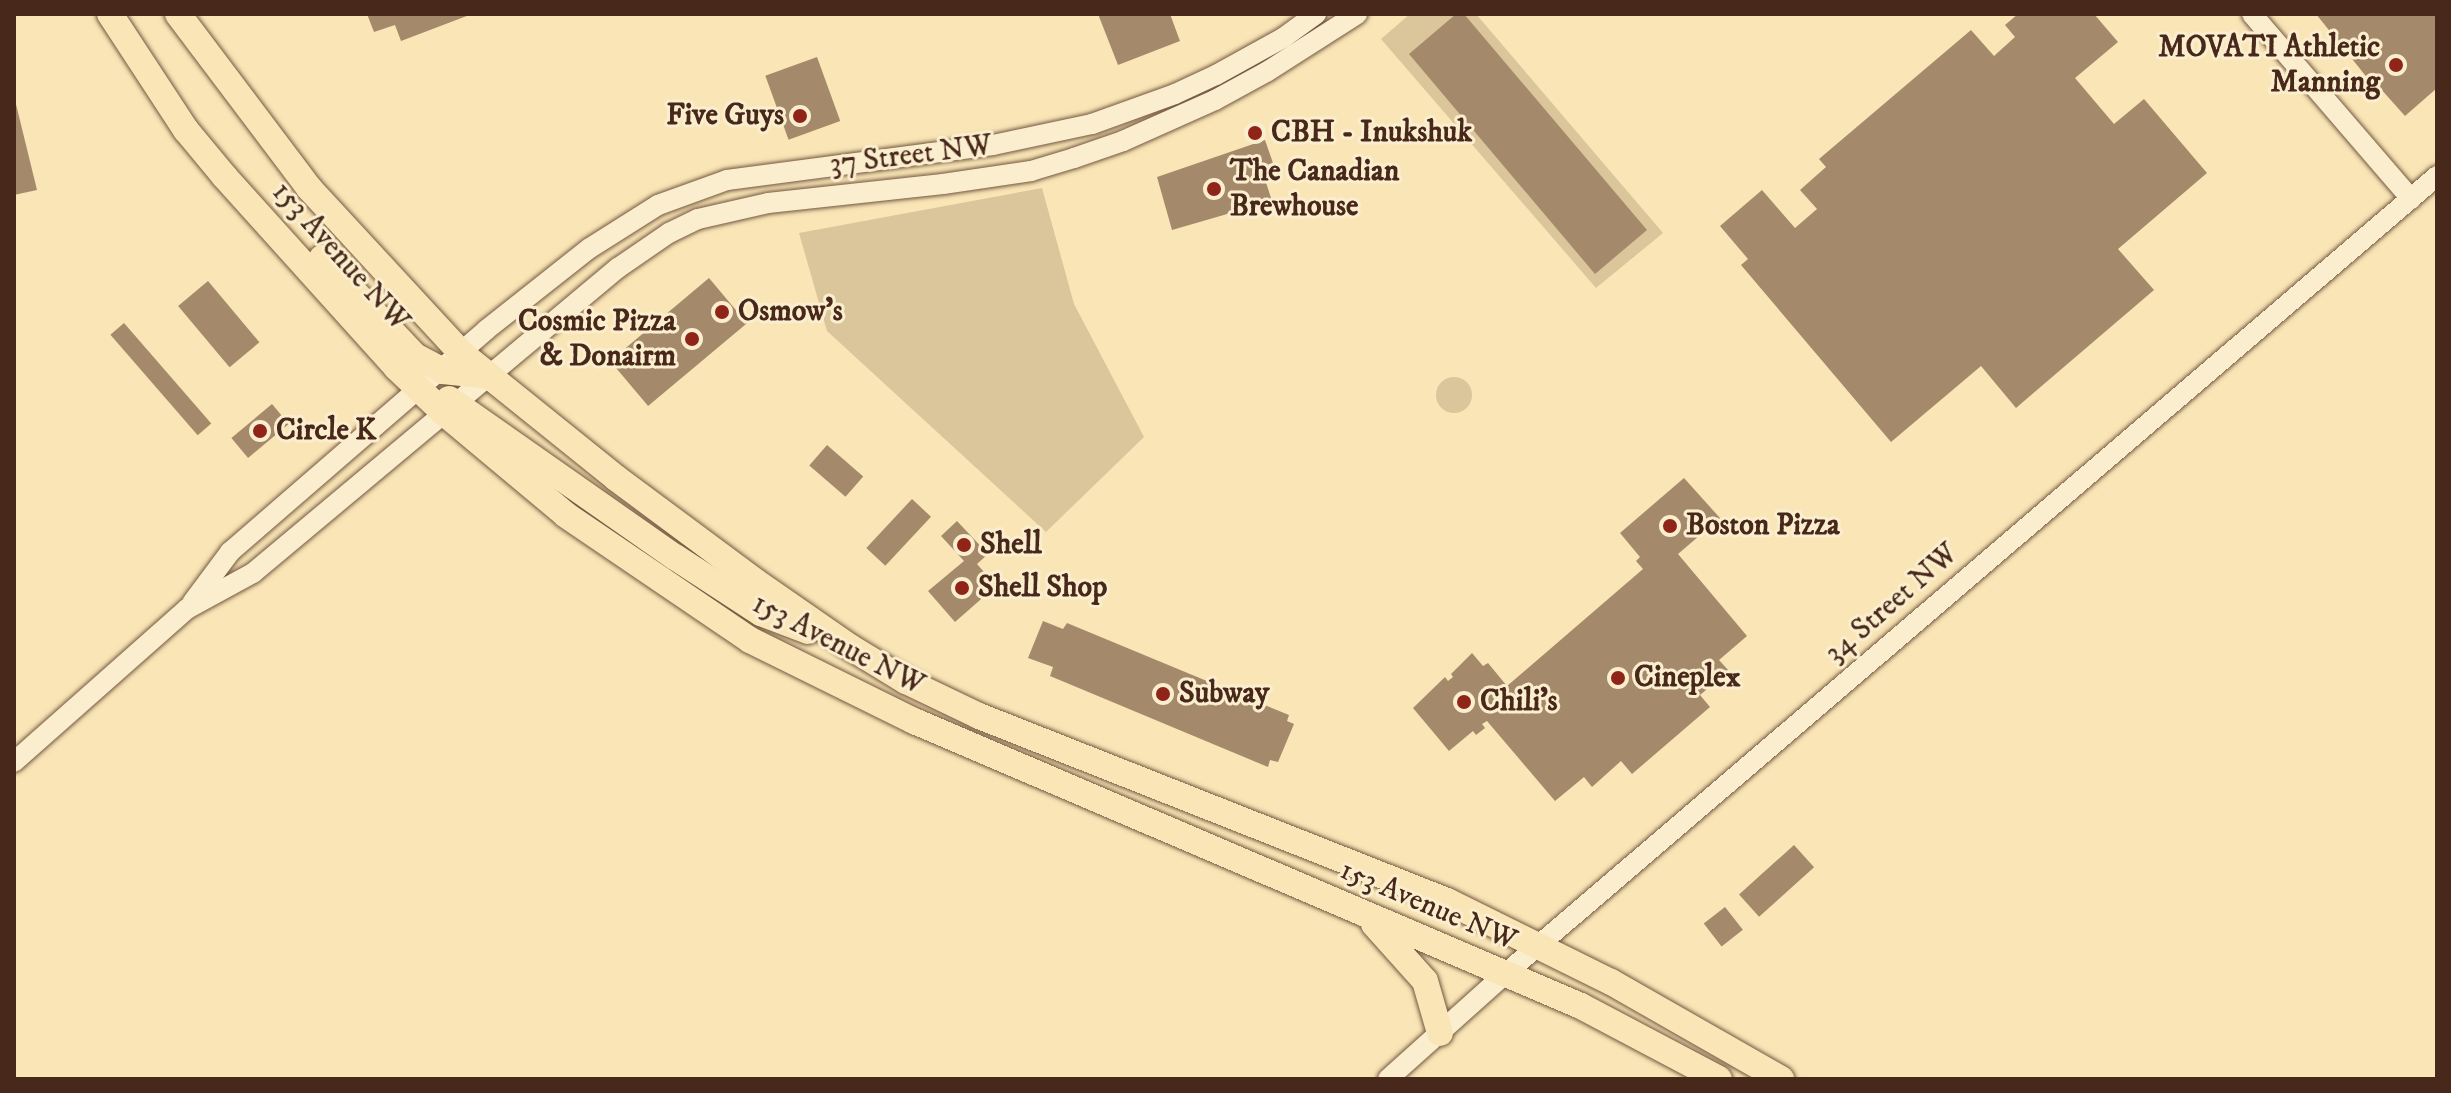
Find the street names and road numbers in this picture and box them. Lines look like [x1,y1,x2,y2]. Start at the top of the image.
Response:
street label: 37 Street NW [828,128,994,184]
street label: 153 Avenue NW [264,175,416,339]
street label: 34 Street NW [1818,537,1966,671]
street label: 153 Avenue NW [746,586,930,704]
street label: 153 Avenue NW [1334,853,1522,959]

